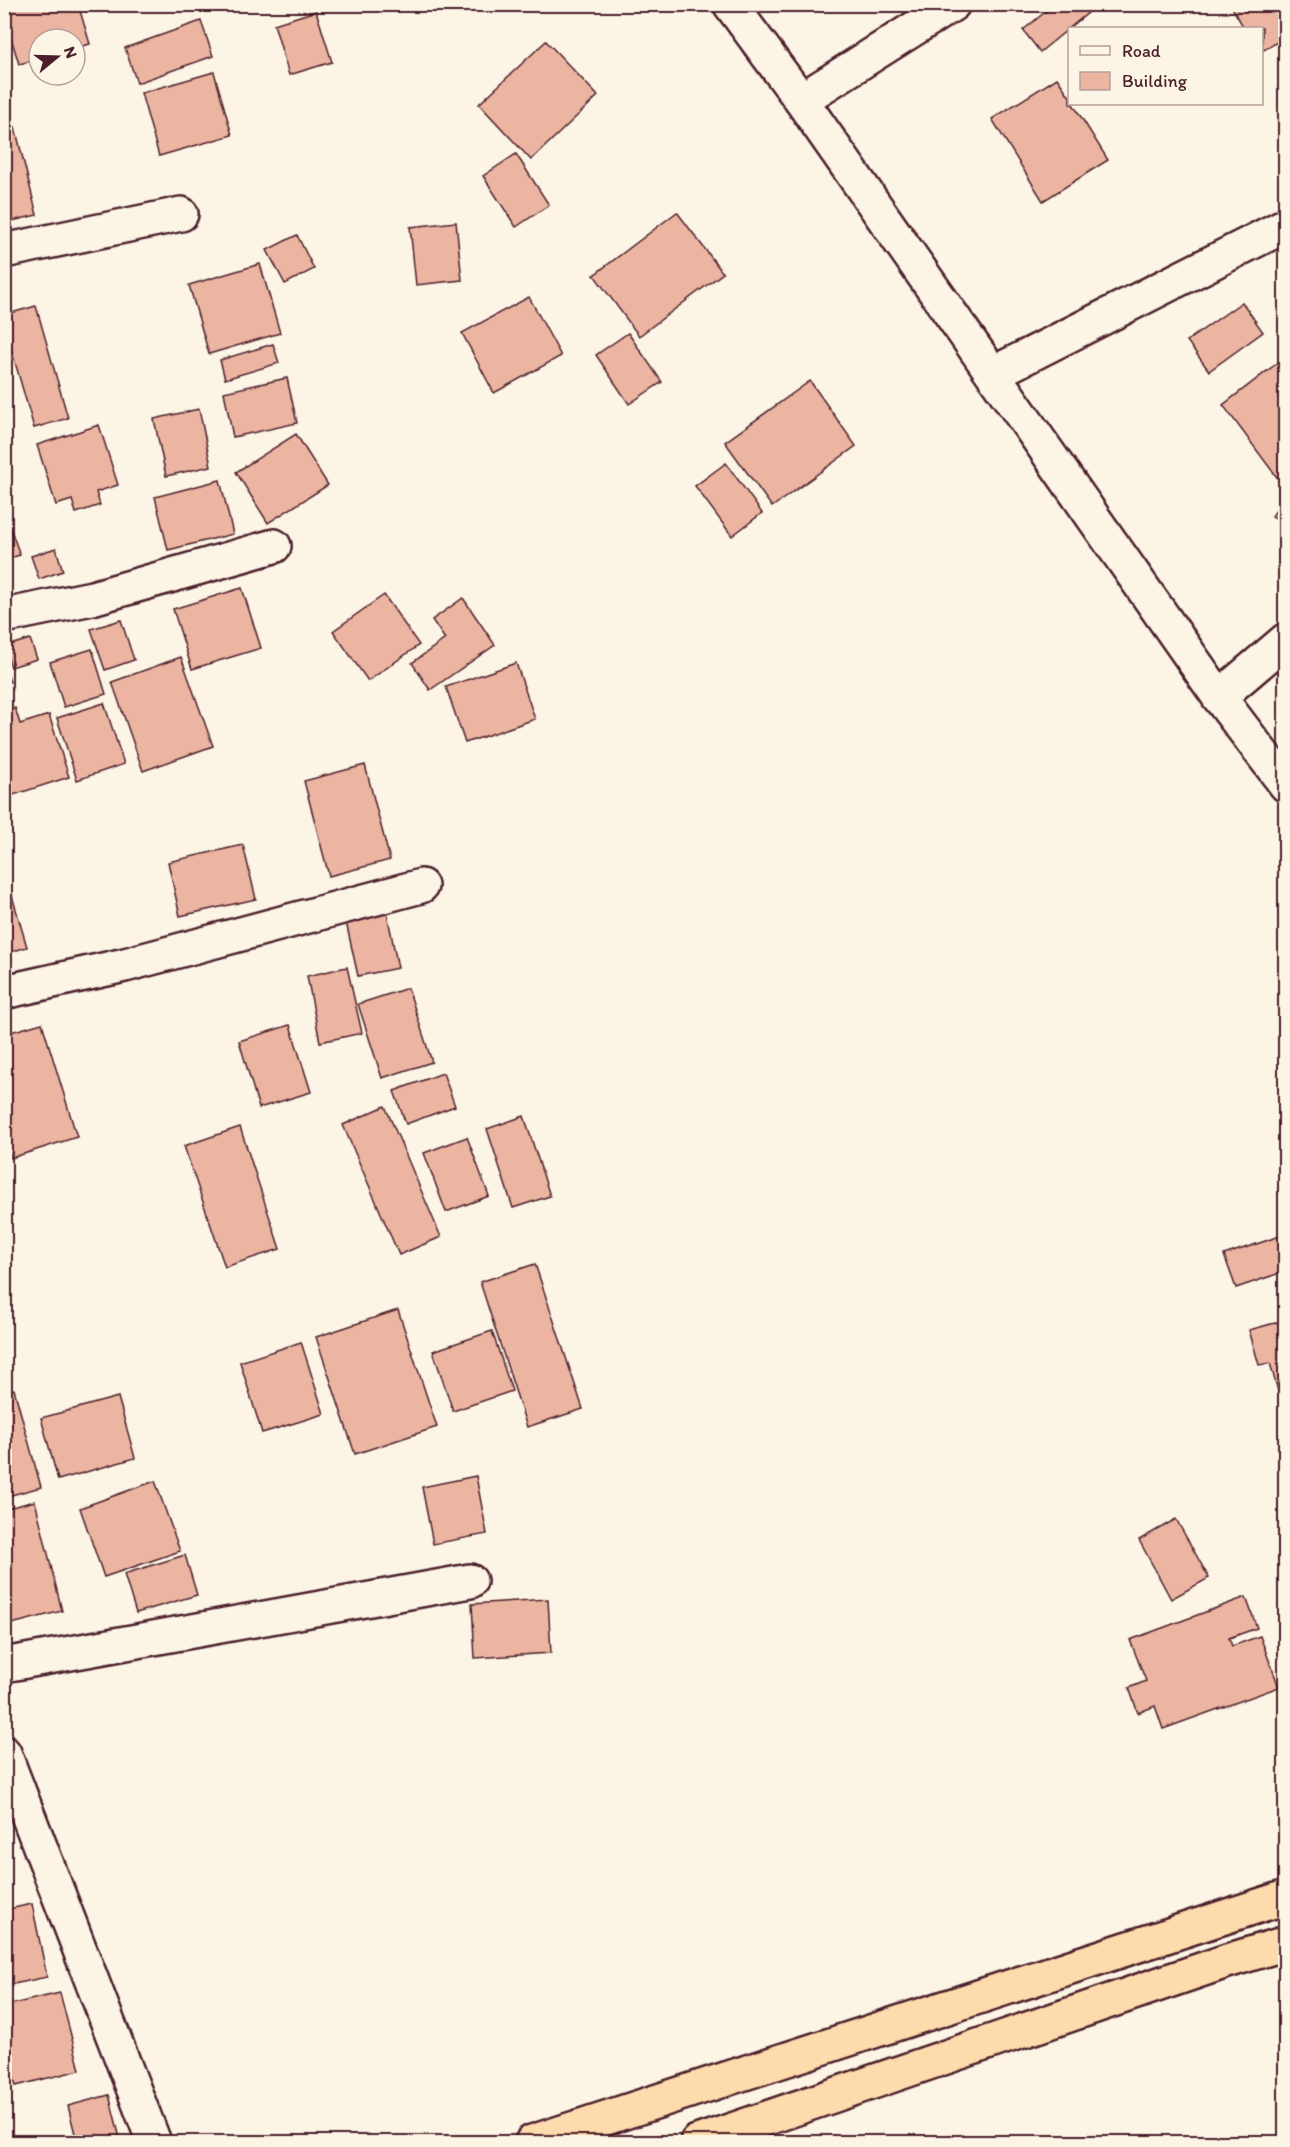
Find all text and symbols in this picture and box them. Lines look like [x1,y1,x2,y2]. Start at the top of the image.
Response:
north arrow [27,27,87,87]
legend [1068,27,1263,105]
text: Road [1122,40,1161,62]
text: N [60,44,81,60]
text: Building [1122,70,1188,92]

